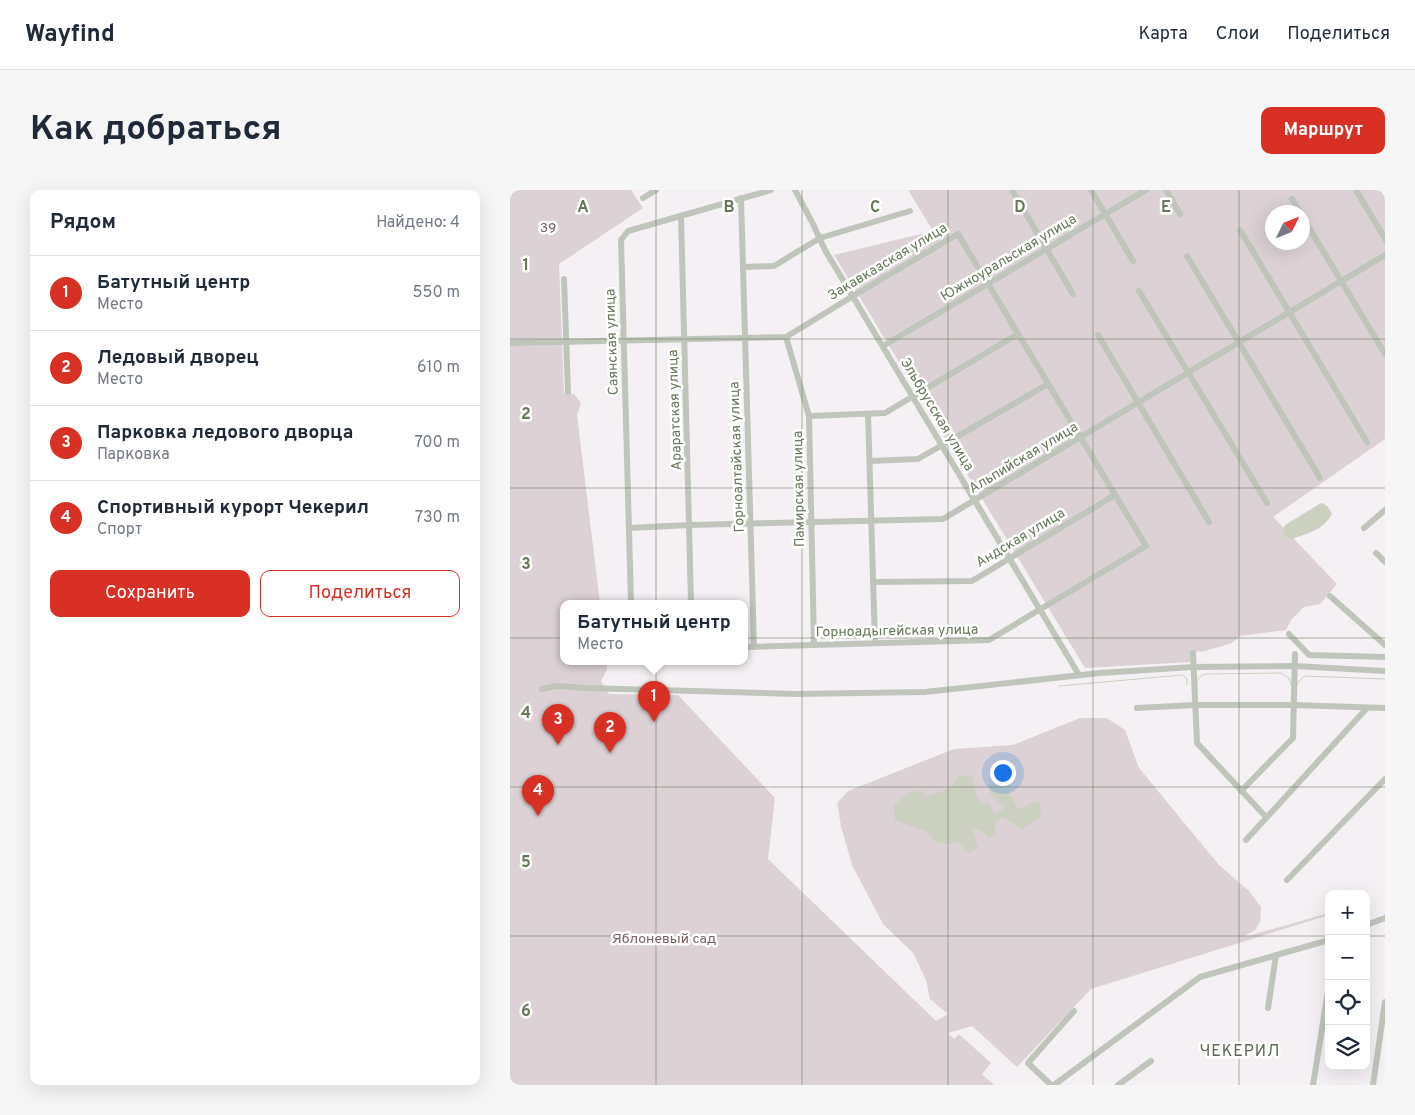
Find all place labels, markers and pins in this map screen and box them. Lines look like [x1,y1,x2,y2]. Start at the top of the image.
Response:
pin: 1 [638,681,670,722]
pin: 3 [542,704,574,745]
pin: 2 [594,712,626,753]
pin: 4 [522,775,554,816]

